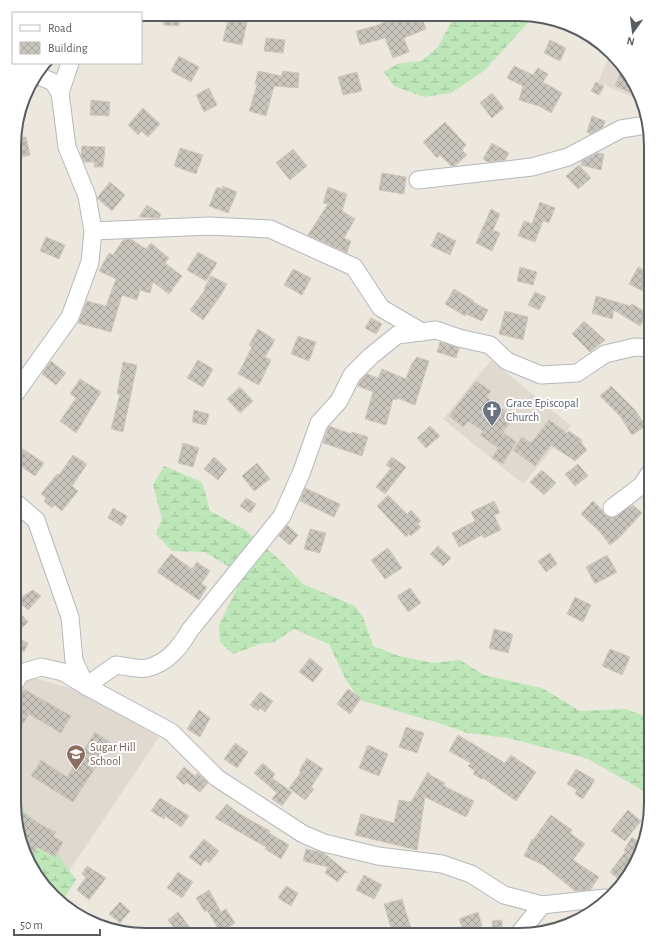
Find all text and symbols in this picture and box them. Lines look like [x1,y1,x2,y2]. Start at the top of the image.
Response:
legend [12,12,142,64]
north arrow [613,12,653,52]
text: Road [48,22,72,34]
text: N [626,35,636,47]
text: Building [48,42,88,54]
place label: Grace Episcopal Church [506,397,579,423]
church icon: Grace Episcopal Church [481,399,503,427]
place label: Sugar Hill School [90,741,136,767]
school or university icon: Sugar Hill School [65,743,87,771]
scale bar [14,911,100,937]
text: 50 m [20,919,43,931]

